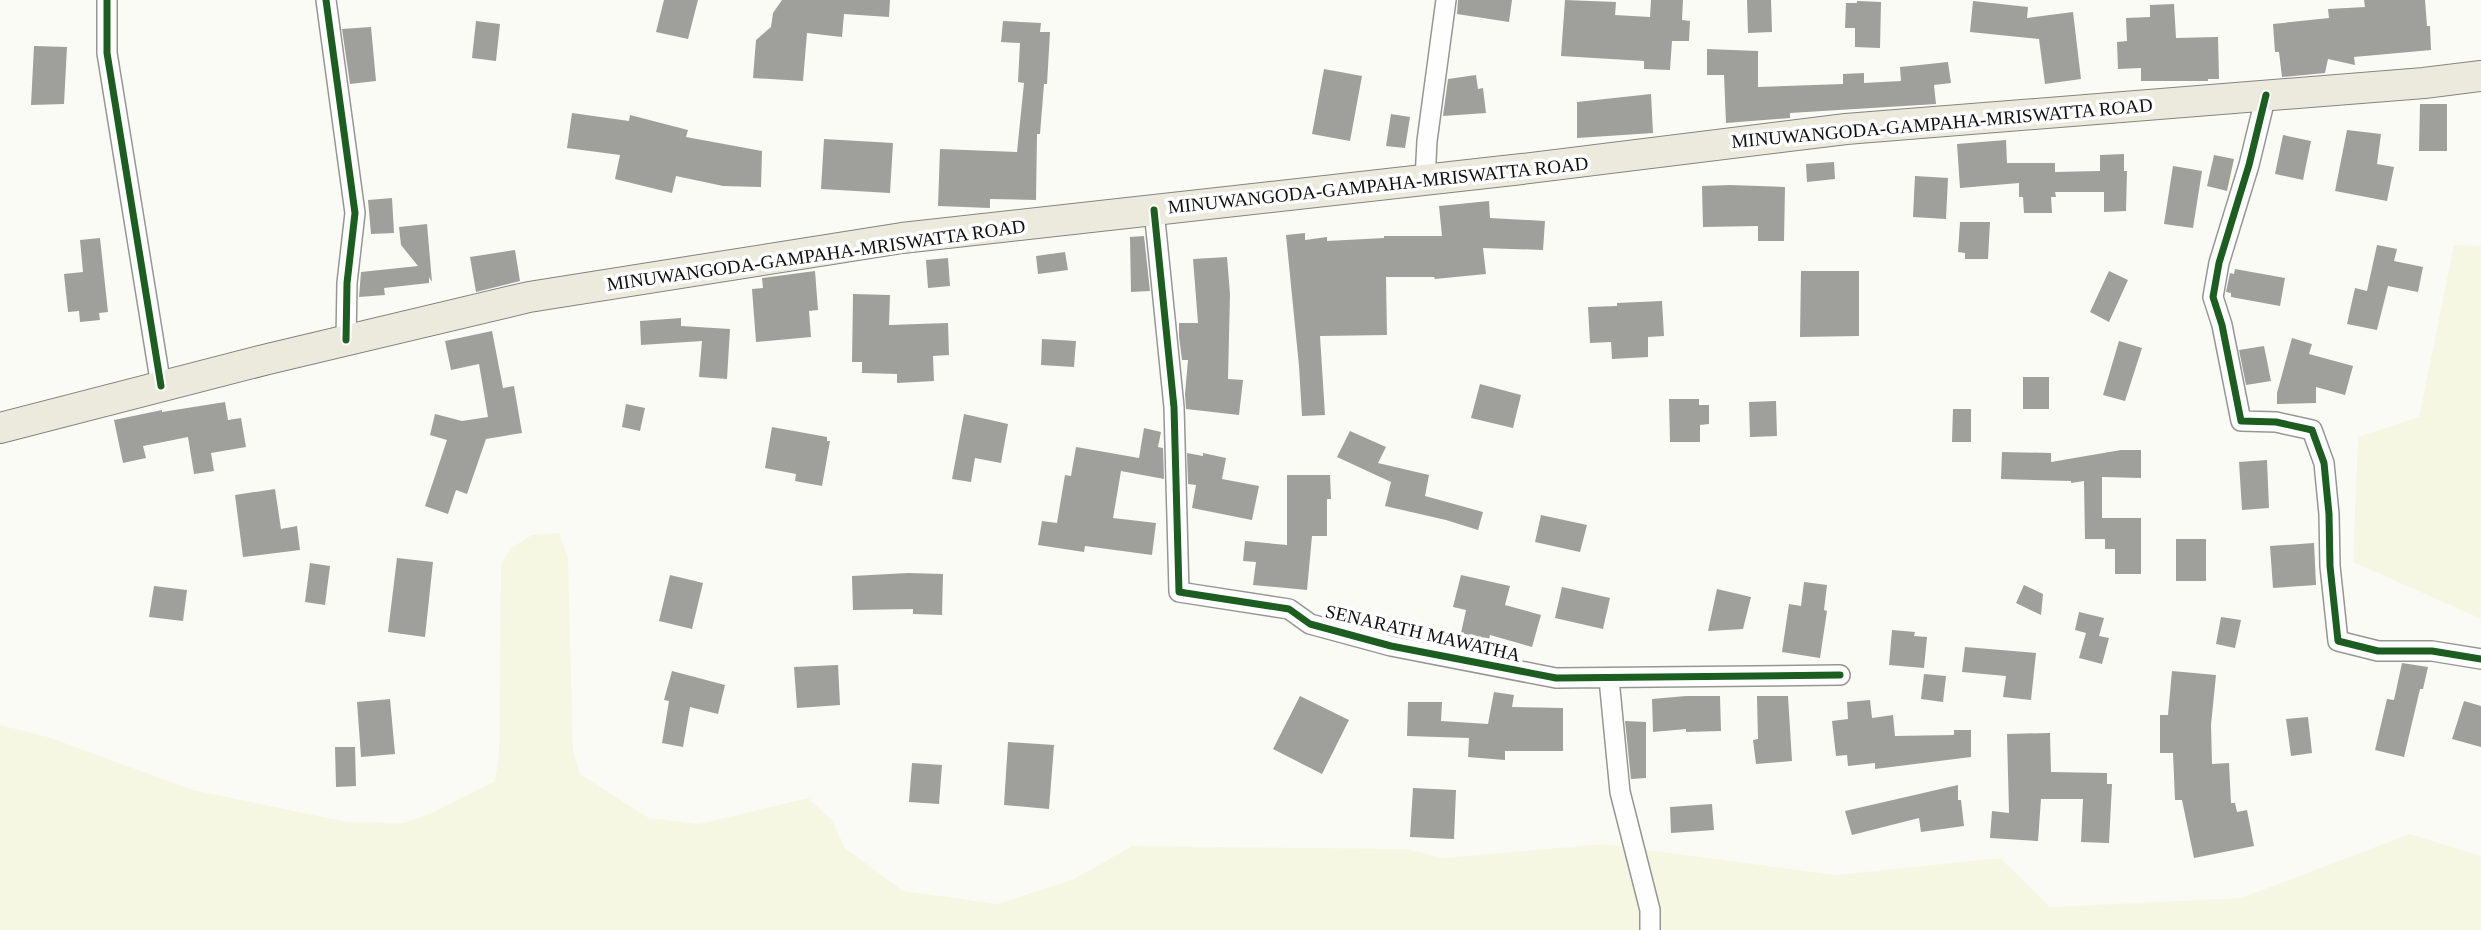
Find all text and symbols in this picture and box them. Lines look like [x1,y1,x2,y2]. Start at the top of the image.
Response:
street label: MINUWANGODA-GAMPAHA-MRISWATTA ROAD [1731,94,2153,152]
street label: MINUWANGODA-GAMPAHA-MRISWATTA ROAD [1167,152,1589,218]
street label: MINUWANGODA-GAMPAHA-MRISWATTA ROAD [605,215,1027,295]
street label: SENARATH MAWATHA [1323,600,1523,666]

